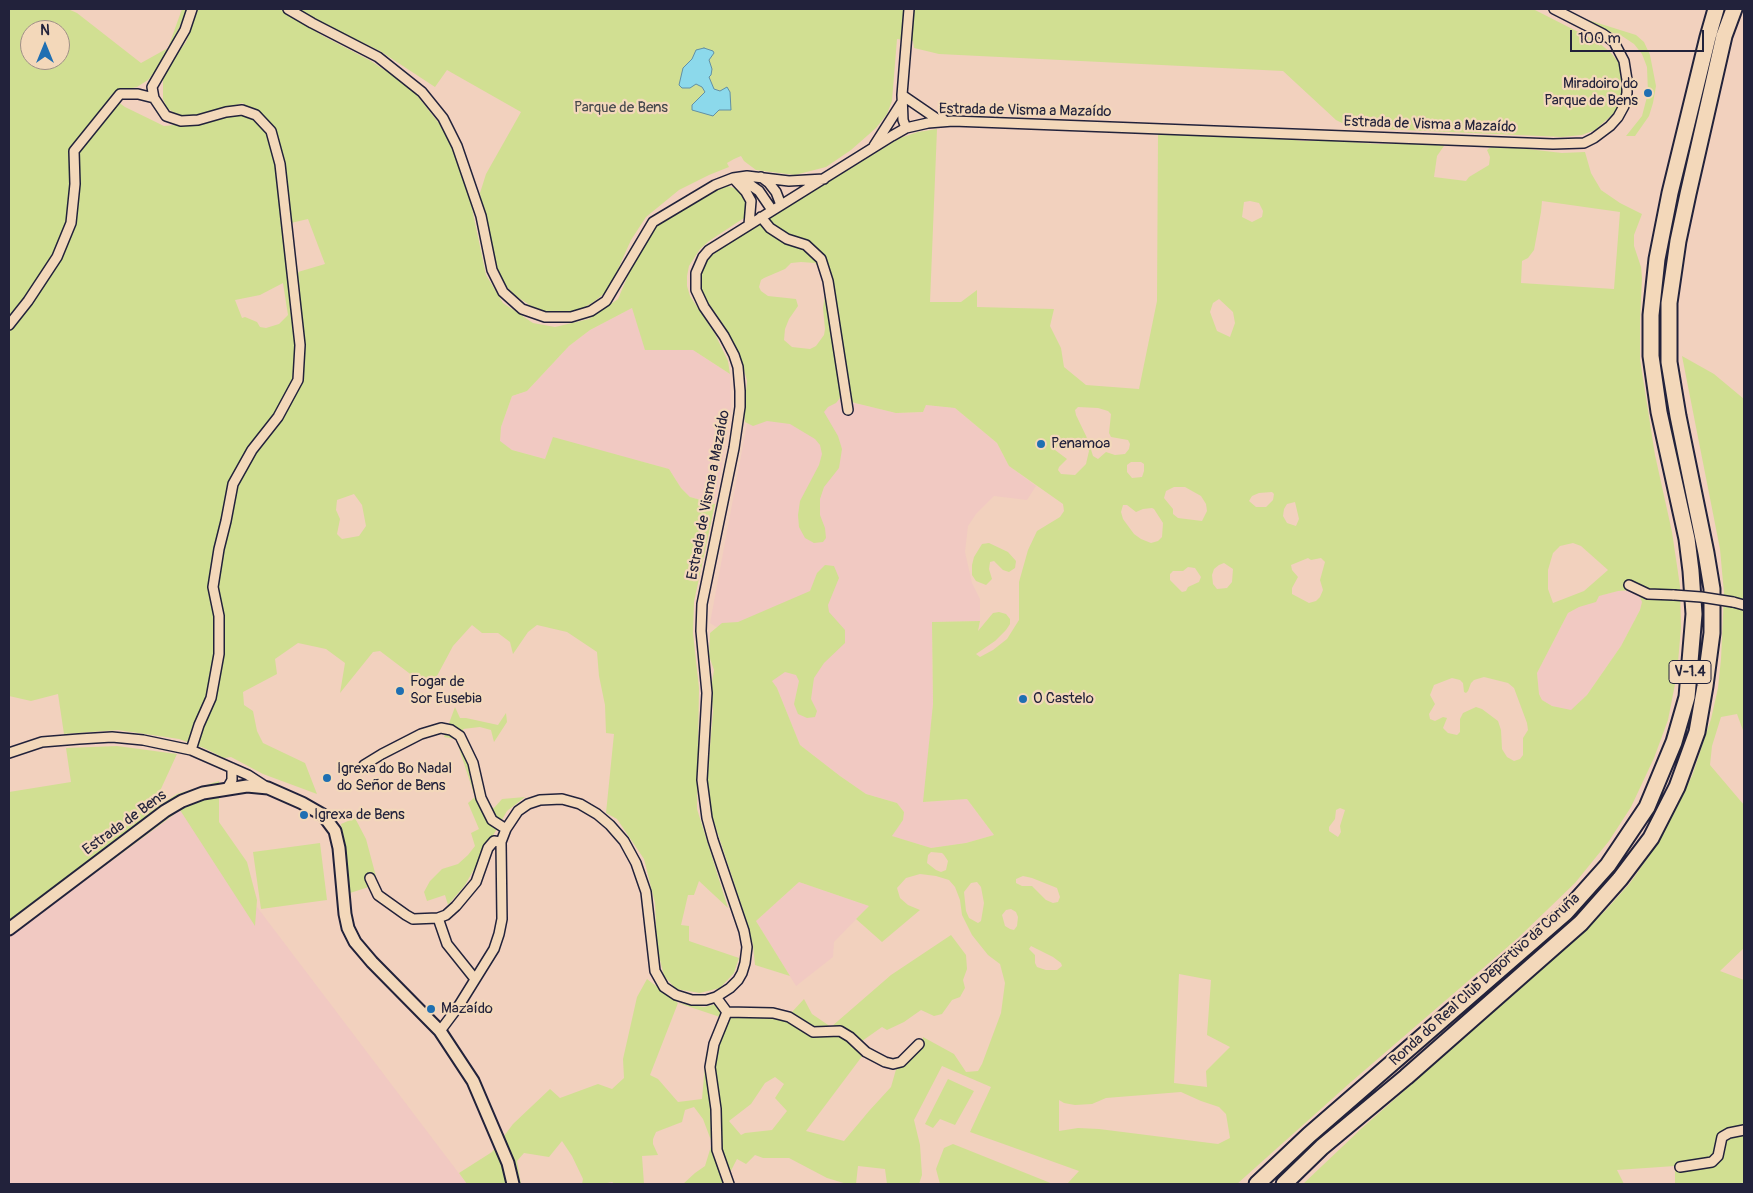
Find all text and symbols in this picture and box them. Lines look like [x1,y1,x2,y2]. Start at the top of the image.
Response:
north arrow [20,20,70,70]
scale bar [1573,20,1707,52]
text: N [40,22,50,39]
text: 100 m [1578,29,1621,48]
place label: Miradoiro do Parque de Bens [1544,75,1638,110]
marker: Miradoiro do Parque de Bens [1642,87,1654,99]
park label: Parque de Bens [574,99,668,117]
street label: Estrada de Visma a Mazaído [939,100,1111,122]
street label: Estrada de Visma a Mazaído [1343,113,1517,137]
street label: Estrada de Visma a Mazaído [684,409,734,581]
place label: Penamoa [1051,435,1110,453]
marker: Penamoa [1035,438,1047,450]
road number: V-1.4 [1669,660,1711,684]
place label: Fogar de Sor Eusebia [410,673,482,708]
marker: Fogar de Sor Eusebia [394,685,406,697]
place label: O Castelo [1033,690,1094,708]
marker: O Castelo [1017,693,1029,705]
place label: Igrexa do Bo Nadal do Señor de Bens [337,760,452,795]
marker: Igrexa do Bo Nadal do Señor de Bens [321,772,333,784]
street label: Estrada de Bens [80,787,170,859]
place label: Igrexa de Bens [314,806,405,824]
marker: Igrexa de Bens [298,809,310,821]
street label: Ronda do Real Club Deportivo da Coruña [1386,890,1584,1070]
place label: Mazaído [441,1000,493,1018]
marker: Mazaído [425,1003,437,1015]

